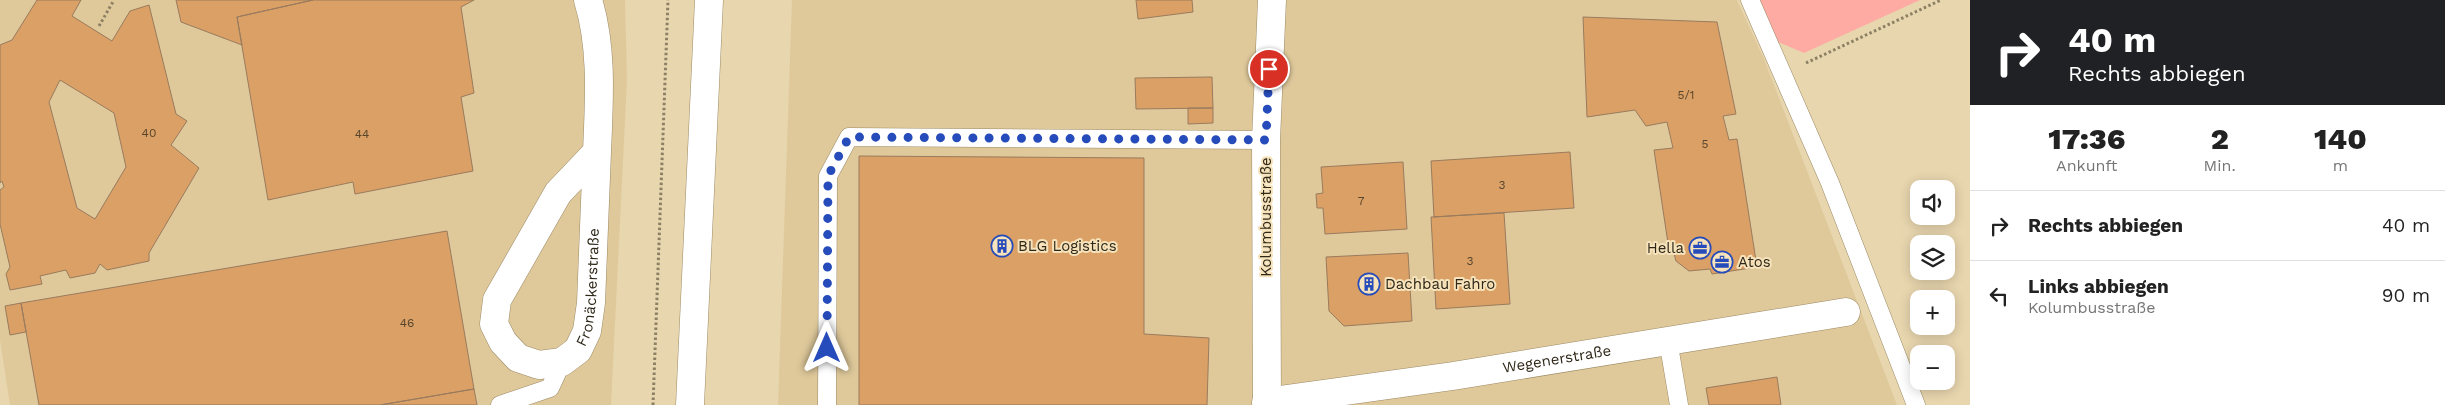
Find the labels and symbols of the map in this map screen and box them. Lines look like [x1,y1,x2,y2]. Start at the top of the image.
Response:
pin [1248,48,1290,90]
house number: 5/1 [1678,88,1694,102]
house number: 40 [142,126,156,140]
house number: 44 [355,127,369,141]
house number: 5 [1702,137,1709,151]
street label: Kolumbusstraße [1257,157,1275,277]
house number: 3 [1499,178,1506,192]
house number: 7 [1358,194,1365,208]
street label: Fronäckerstraße [572,228,603,349]
building icon: BLG Logistics [990,234,1014,258]
office icon: Hella [1688,236,1712,260]
place label: BLG Logistics [1018,237,1117,255]
place label: Hella [1647,239,1685,257]
office icon: Atos [1710,250,1734,274]
place label: Atos [1738,253,1771,271]
house number: 3 [1467,254,1474,268]
building icon: Dachbau Fahro [1357,272,1381,296]
place label: Dachbau Fahro [1385,275,1495,293]
house number: 46 [400,316,414,330]
position arrow [800,321,852,373]
street label: Wegenerstraße [1501,341,1612,377]

